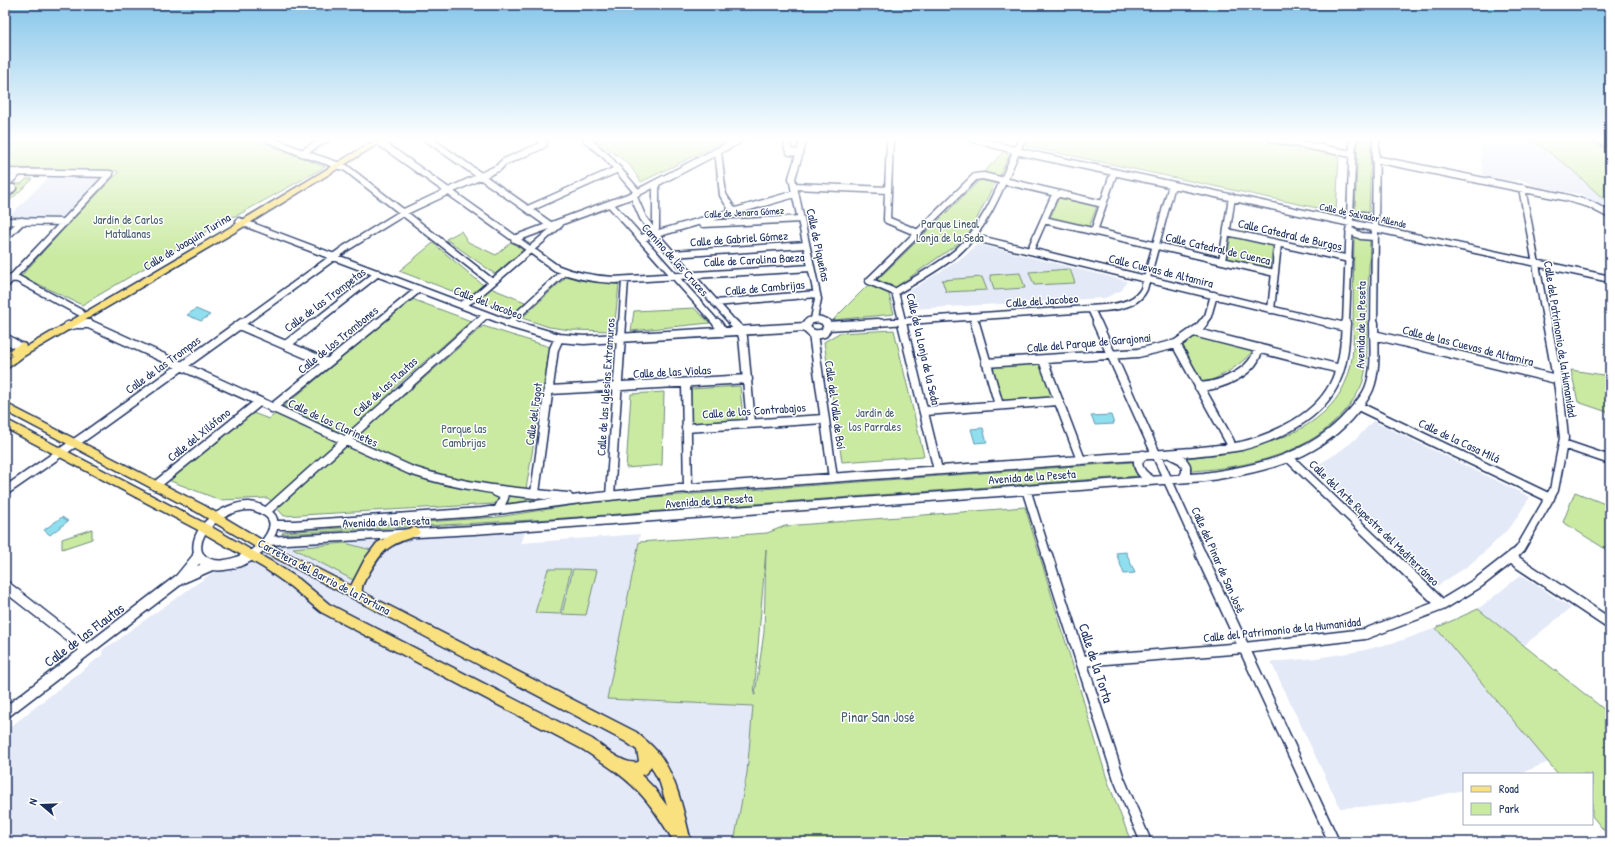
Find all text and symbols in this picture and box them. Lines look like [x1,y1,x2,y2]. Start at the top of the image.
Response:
street label: Calle de Salvador Allende [1318,200,1408,231]
street label: Calle de Jenara Gómez [704,204,785,221]
street label: Calle de Piqueñas [802,207,835,283]
street label: Calle de Joaquín Turina [140,209,234,274]
park label: Jardín de Carlos Matallanas [93,211,163,242]
street label: Calle Catedral de Burgos [1236,214,1344,255]
park label: Parque Lineal Lonja de la Seda [916,215,984,246]
street label: Camino de las Cruces [638,220,713,300]
street label: Calle de Gabriel Gómez [689,227,789,250]
street label: Calle Catedral de Cuenca [1164,228,1273,269]
street label: Calle de Carolina Baeza [703,248,805,271]
street label: Calle Cuevas de Altamira [1107,249,1216,292]
street label: Calle del Patrimonio de la Humanidad [1540,259,1581,419]
street label: Calle de las Trompetas [280,263,369,336]
street label: Calle de Cambrijas [724,276,806,299]
street label: Avenida de la Peseta [1351,281,1370,369]
street label: Calle del Jacobeo [451,282,525,324]
street label: Calle del Jacobeo [1005,289,1079,312]
street label: Calle de la Lonja de la Seda [902,291,945,407]
street label: Calle de los Trombones [294,301,382,378]
street label: Calle de las Iglesias Extramuros [592,317,619,456]
street label: Calle de las Cuevas de Altamira [1401,321,1536,370]
street label: Calle del Parque de Garajonai [1026,329,1152,356]
street label: Calle de las Trompas [122,331,204,398]
street label: Calle de las Flautas [348,353,421,420]
street label: Calle del Valle de Boí [821,359,850,451]
street label: Calle de las Violas [632,361,712,382]
street label: Calle del Fagot [521,381,546,446]
street label: Calle de los Clarinetes [286,394,381,451]
street label: Calle de los Contrabajos [702,398,807,423]
street label: Calle del Xilófono [164,404,234,465]
park label: Jardín de los Parrales [849,404,902,435]
street label: Calle de la Casa Milá [1416,414,1503,467]
park label: Parque las Cambrijas [441,420,487,451]
street label: Calle del Arte Rupestre del Mediterráneo [1305,456,1443,590]
street label: Avenida de la Peseta [988,465,1076,488]
street label: Avenida de la Peseta [665,489,753,512]
street label: Calle del Pinar de San José [1187,504,1250,616]
street label: Avenida de la Peseta [342,511,430,532]
street label: Carretera del Barrio de la Fortuna [255,534,394,619]
street label: Calle de las Flautas [40,598,128,671]
street label: Calle del Patrimonio de la Humanidad [1202,613,1362,646]
street label: Calle de la Torta [1075,621,1118,706]
park label: Pinar San José [841,707,915,726]
legend [1463,773,1593,825]
text: Road [1499,780,1519,797]
north arrow [22,785,62,825]
text: N [25,797,40,807]
text: Park [1499,800,1519,817]

